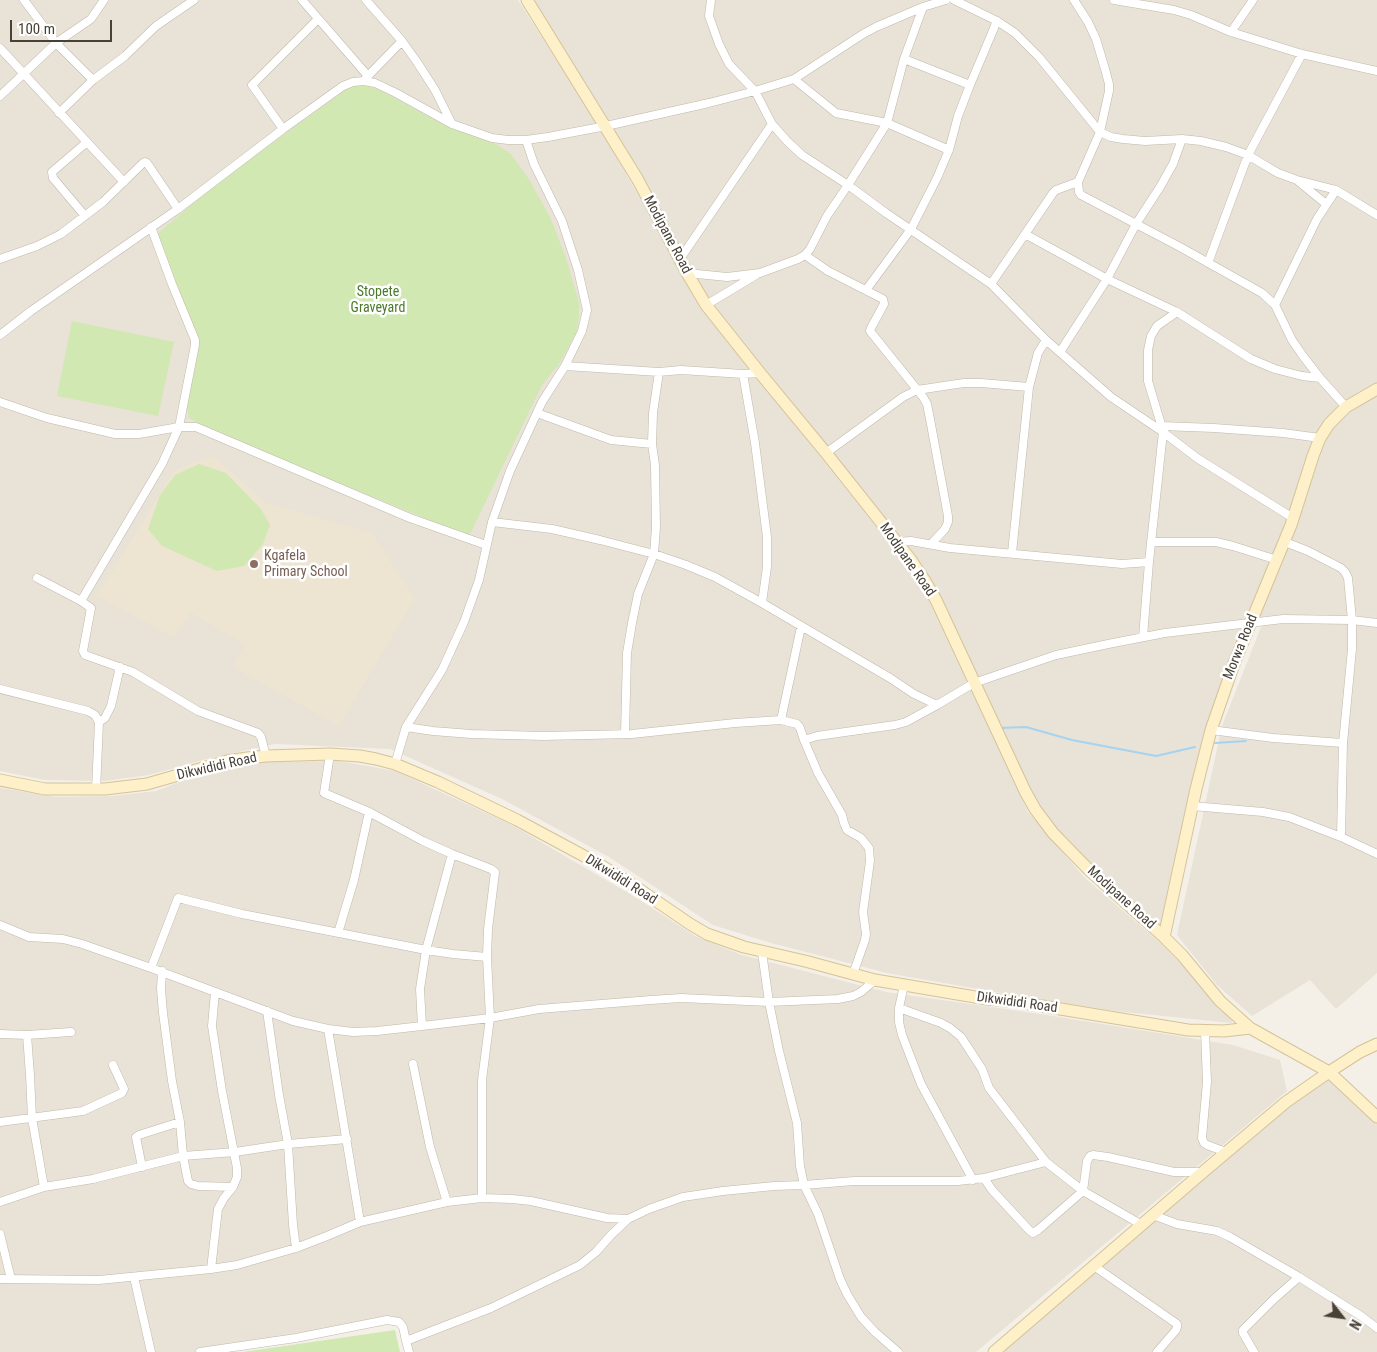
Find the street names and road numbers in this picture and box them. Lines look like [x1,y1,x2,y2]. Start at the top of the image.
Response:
street label: Modipane Road [639,193,695,277]
street label: Modipane Road [875,520,939,600]
street label: Morwa Road [1220,612,1262,682]
street label: Dikwididi Road [175,750,259,784]
street label: Dikwididi Road [582,851,660,909]
street label: Modipane Road [1083,863,1159,933]
street label: Dikwididi Road [975,989,1059,1017]

